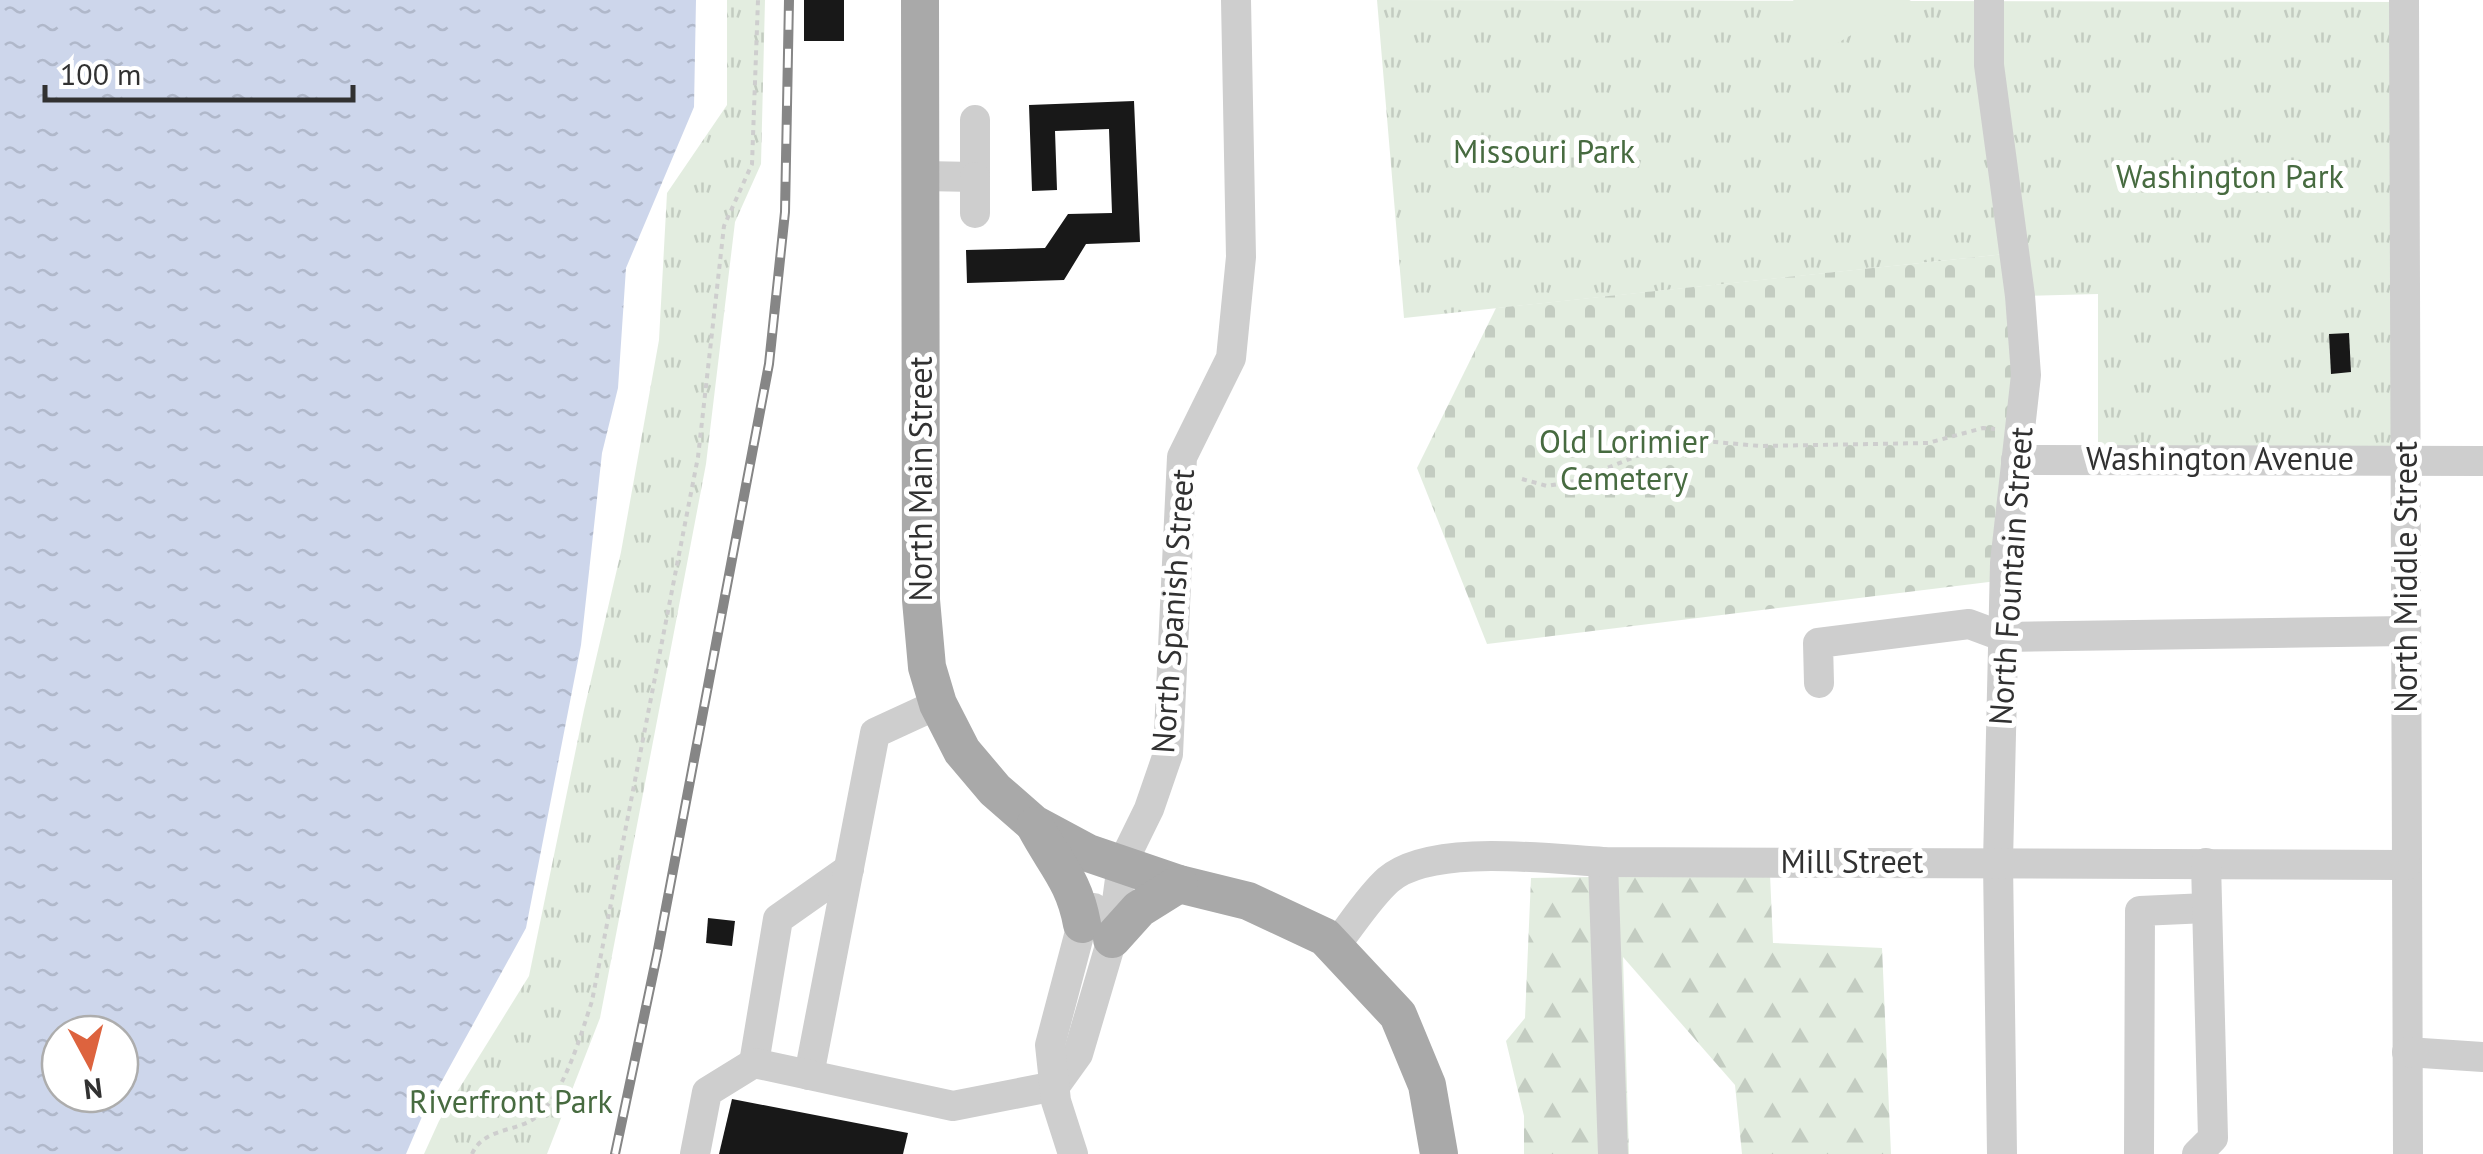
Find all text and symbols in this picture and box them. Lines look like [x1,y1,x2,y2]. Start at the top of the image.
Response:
scale bar [45,40,352,102]
text: 100 m [60,54,141,93]
park label: Missouri Park [1453,130,1636,172]
park label: Washington Park [2116,155,2345,197]
street label: North Main Street [899,356,941,601]
park label: Old Lorimier Cemetery [1539,420,1709,499]
street label: North Fountain Street [1979,425,2041,727]
street label: Washington Avenue [2086,437,2354,479]
street label: North Middle Street [2384,441,2426,713]
street label: North Spanish Street [1141,467,1203,755]
street label: Mill Street [1781,840,1924,882]
north arrow [40,1014,140,1114]
text: N [82,1070,104,1109]
park label: Riverfront Park [409,1080,614,1122]

